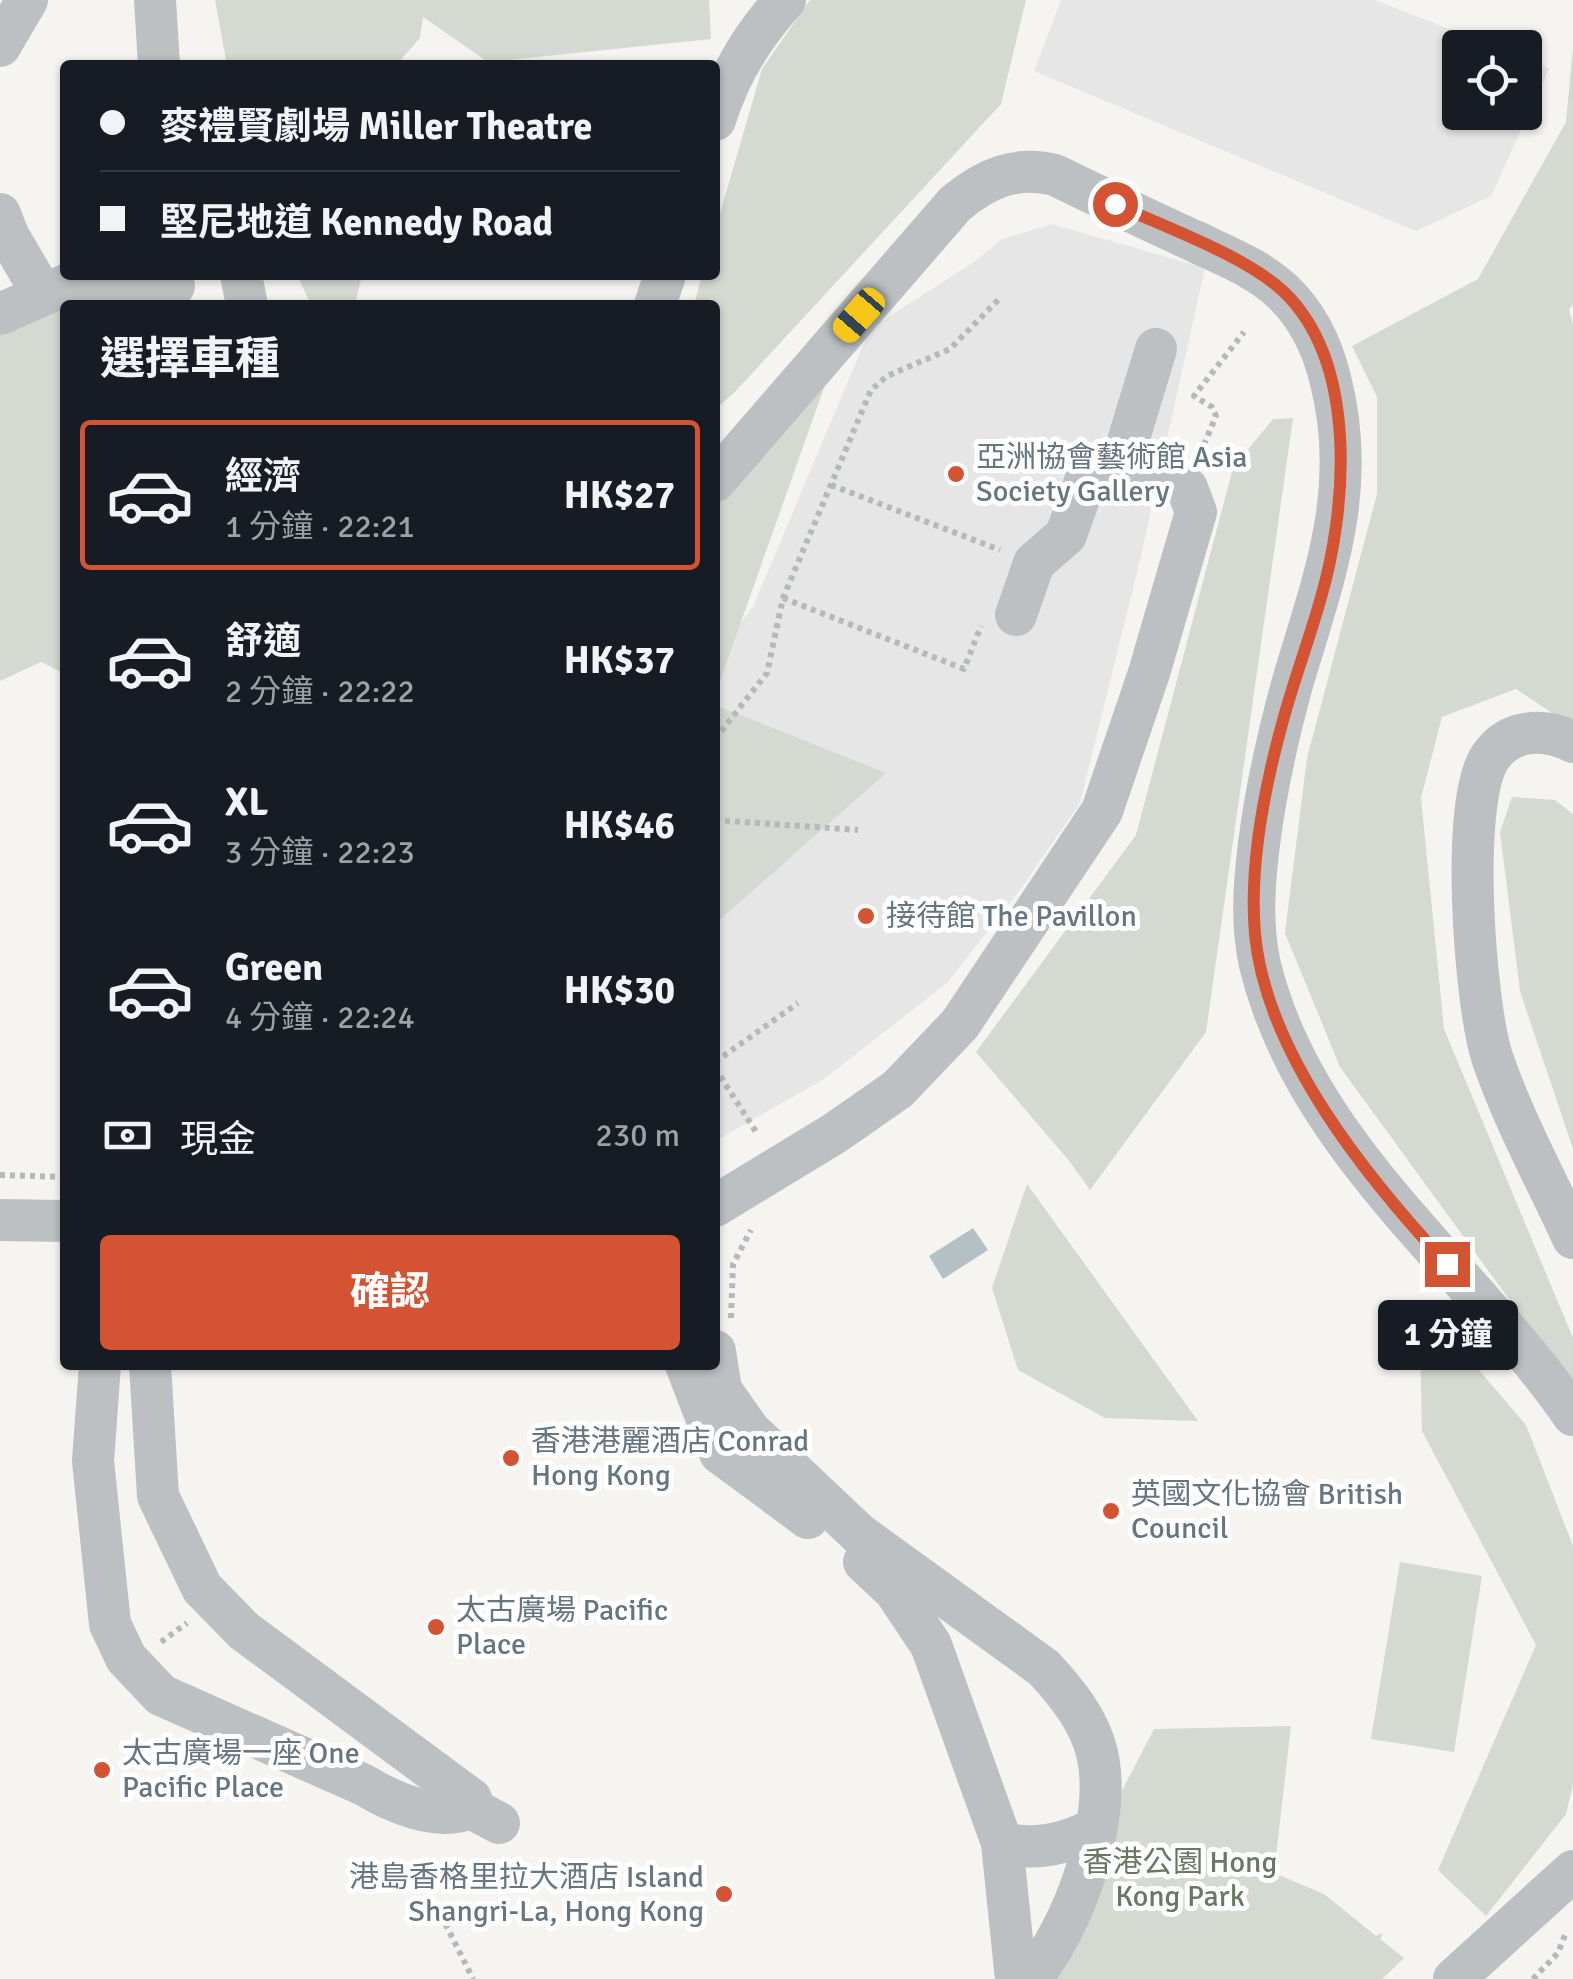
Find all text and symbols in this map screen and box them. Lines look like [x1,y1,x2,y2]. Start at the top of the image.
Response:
map controls [1442,30,1542,130]
button: locate [1442,30,1542,130]
text: 麥禮賢劇場 Miller Theatre [160,103,592,150]
route start [1093,182,1138,227]
text: 堅尼地道 Kennedy Road [160,199,553,246]
car [828,283,890,347]
text: 選擇車種 [100,332,280,387]
place label: 亞洲協會藝術館 Asia Society Gallery [976,439,1247,510]
icon: car [105,450,195,540]
text: 經濟 [225,453,301,500]
marker: 亞洲協會藝術館 Asia Society Gallery [945,463,967,485]
text: HK$27 [564,472,675,519]
text: 1 分鐘 · 22:21 [225,507,415,546]
icon: car [105,615,195,705]
text: 舒適 [225,618,301,665]
text: HK$37 [564,637,675,684]
text: 2 分鐘 · 22:22 [225,672,415,711]
text: XL [225,779,268,826]
icon: car [105,780,195,870]
text: HK$46 [564,802,675,849]
text: 3 分鐘 · 22:23 [225,833,415,872]
place label: 接待館 The Pavillon [886,898,1137,935]
marker: 接待館 The Pavillon [855,905,877,927]
text: Green [225,944,323,991]
icon: car [105,945,195,1035]
text: HK$30 [564,967,675,1014]
text: 4 分鐘 · 22:24 [225,998,415,1037]
icon: cash [100,1108,155,1163]
text: 現金 [180,1116,256,1163]
text: 230 m [596,1116,680,1155]
button: 確認 [100,1235,680,1350]
route end [1425,1242,1470,1287]
callout: 1 分鐘 [1377,1299,1517,1369]
text: 1 分鐘 [1404,1315,1492,1354]
place label: 香港港麗酒店 Conrad Hong Kong [531,1423,809,1494]
marker: 香港港麗酒店 Conrad Hong Kong [500,1447,522,1469]
place label: 英國文化協會 British Council [1131,1476,1403,1547]
marker: 英國文化協會 British Council [1100,1500,1122,1522]
place label: 太古廣場 Pacific Place [456,1592,668,1663]
marker: 太古廣場 Pacific Place [425,1616,447,1638]
place label: 太古廣場一座 One Pacific Place [122,1735,360,1806]
marker: 太古廣場一座 One Pacific Place [91,1759,113,1781]
park label: 香港公園 Hong Kong Park [1083,1844,1277,1915]
place label: 港島香格里拉大酒店 Island Shangri-La, Hong Kong [349,1859,704,1930]
marker: 港島香格里拉大酒店 Island Shangri-La, Hong Kong [713,1883,735,1905]

